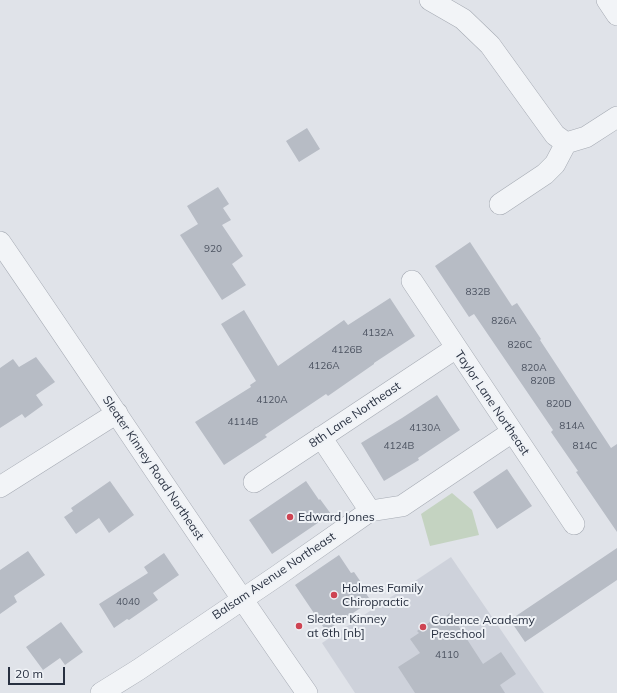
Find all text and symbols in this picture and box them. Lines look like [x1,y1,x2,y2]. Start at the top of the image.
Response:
house number: 920 [204,243,222,255]
house number: 832B [466,286,490,298]
house number: 826A [491,315,517,327]
house number: 4132A [362,327,394,339]
house number: 826C [508,339,532,351]
house number: 4126B [332,344,362,356]
street label: Taylor Lane Northeast [452,348,532,458]
house number: 4126A [308,360,340,372]
house number: 820A [521,362,547,374]
house number: 820B [531,375,555,387]
street label: 8th Lane Northeast [306,379,404,451]
street label: Sleater Kinney Road Northeast [99,393,207,543]
house number: 4120A [256,394,288,406]
house number: 820D [546,398,572,410]
house number: 4114B [228,416,258,428]
house number: 814A [559,420,585,432]
house number: 4130A [409,422,441,434]
house number: 4124B [384,440,414,452]
house number: 814C [573,440,597,452]
place label: Edward Jones [298,510,375,524]
marker: Edward Jones [285,512,295,522]
street label: Balsam Avenue Northeast [210,529,338,623]
place label: Holmes Family Chiropractic [342,581,423,609]
marker: Holmes Family Chiropractic [329,590,339,600]
house number: 4040 [116,596,140,608]
place label: Sleater Kinney at 6th [nb] [307,612,387,640]
place label: Cadence Academy Preschool [431,613,535,641]
marker: Sleater Kinney at 6th [nb] [294,621,304,631]
marker: Cadence Academy Preschool [418,622,428,632]
house number: 4110 [435,649,459,661]
scale bar [10,659,67,685]
text: 20 m [15,666,43,681]

